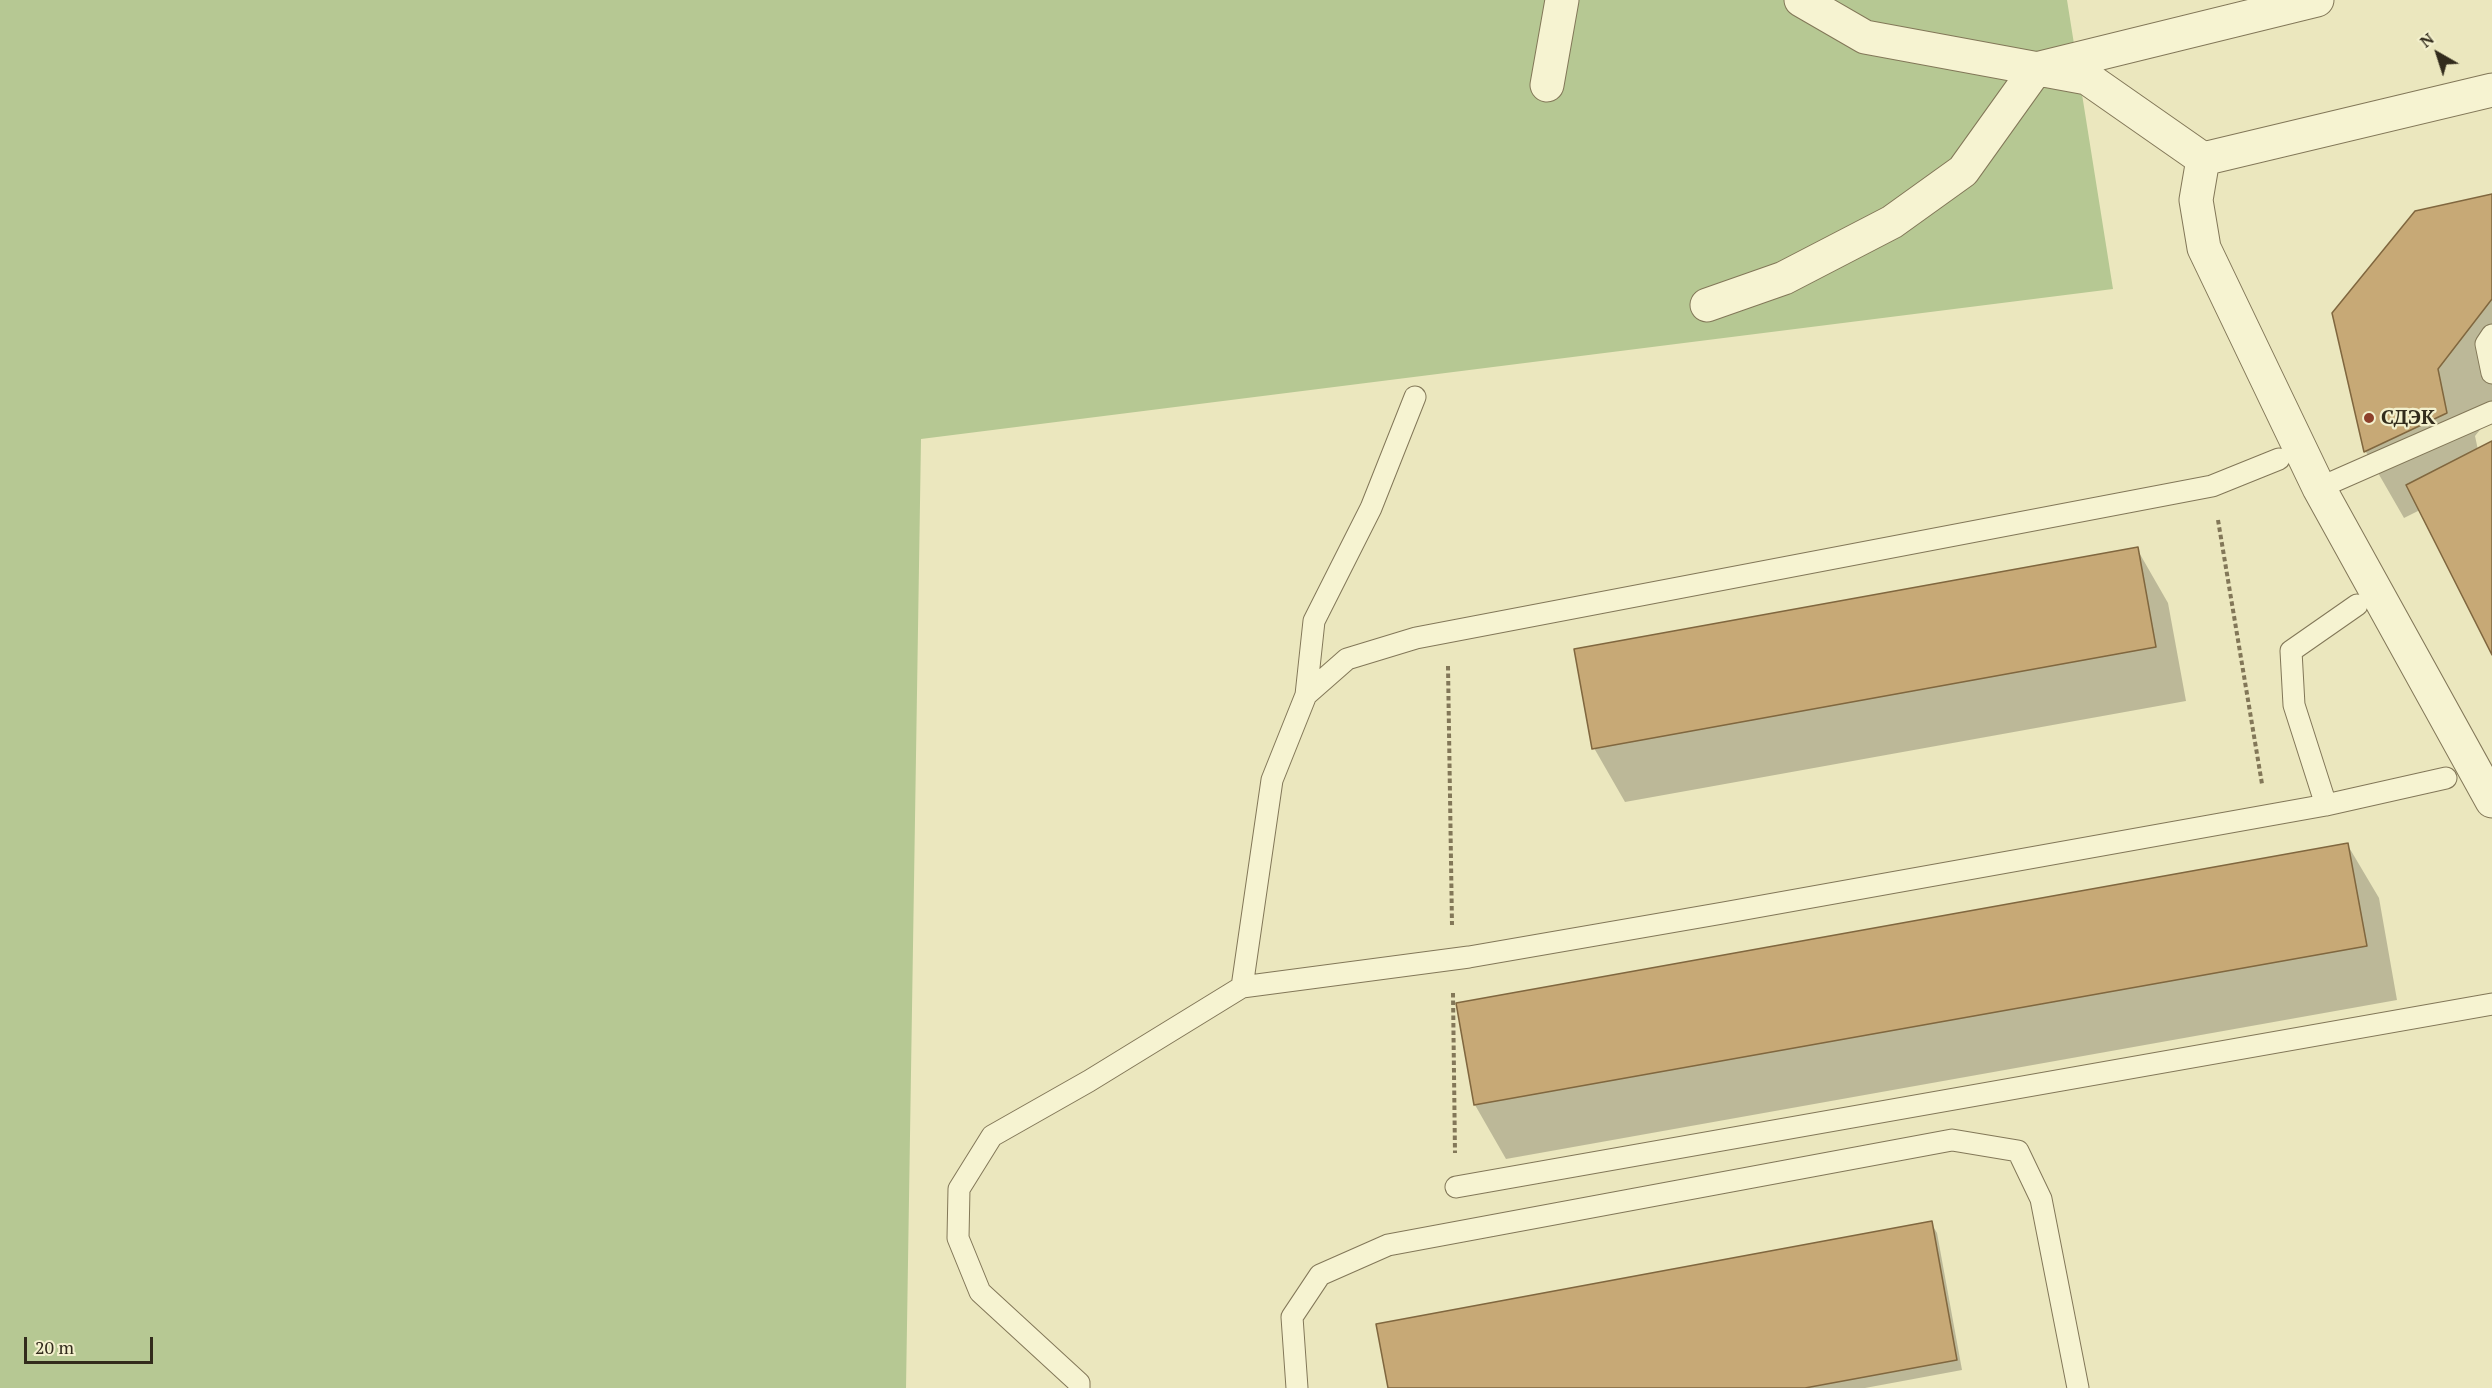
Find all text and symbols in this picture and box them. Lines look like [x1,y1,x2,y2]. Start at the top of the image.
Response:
north arrow [2408,24,2468,84]
text: N [2415,28,2438,52]
place label: СДЭК [2381,406,2435,430]
marker: СДЭК [2362,411,2376,425]
scale bar [27,1325,156,1363]
text: 20 m [35,1335,74,1359]

